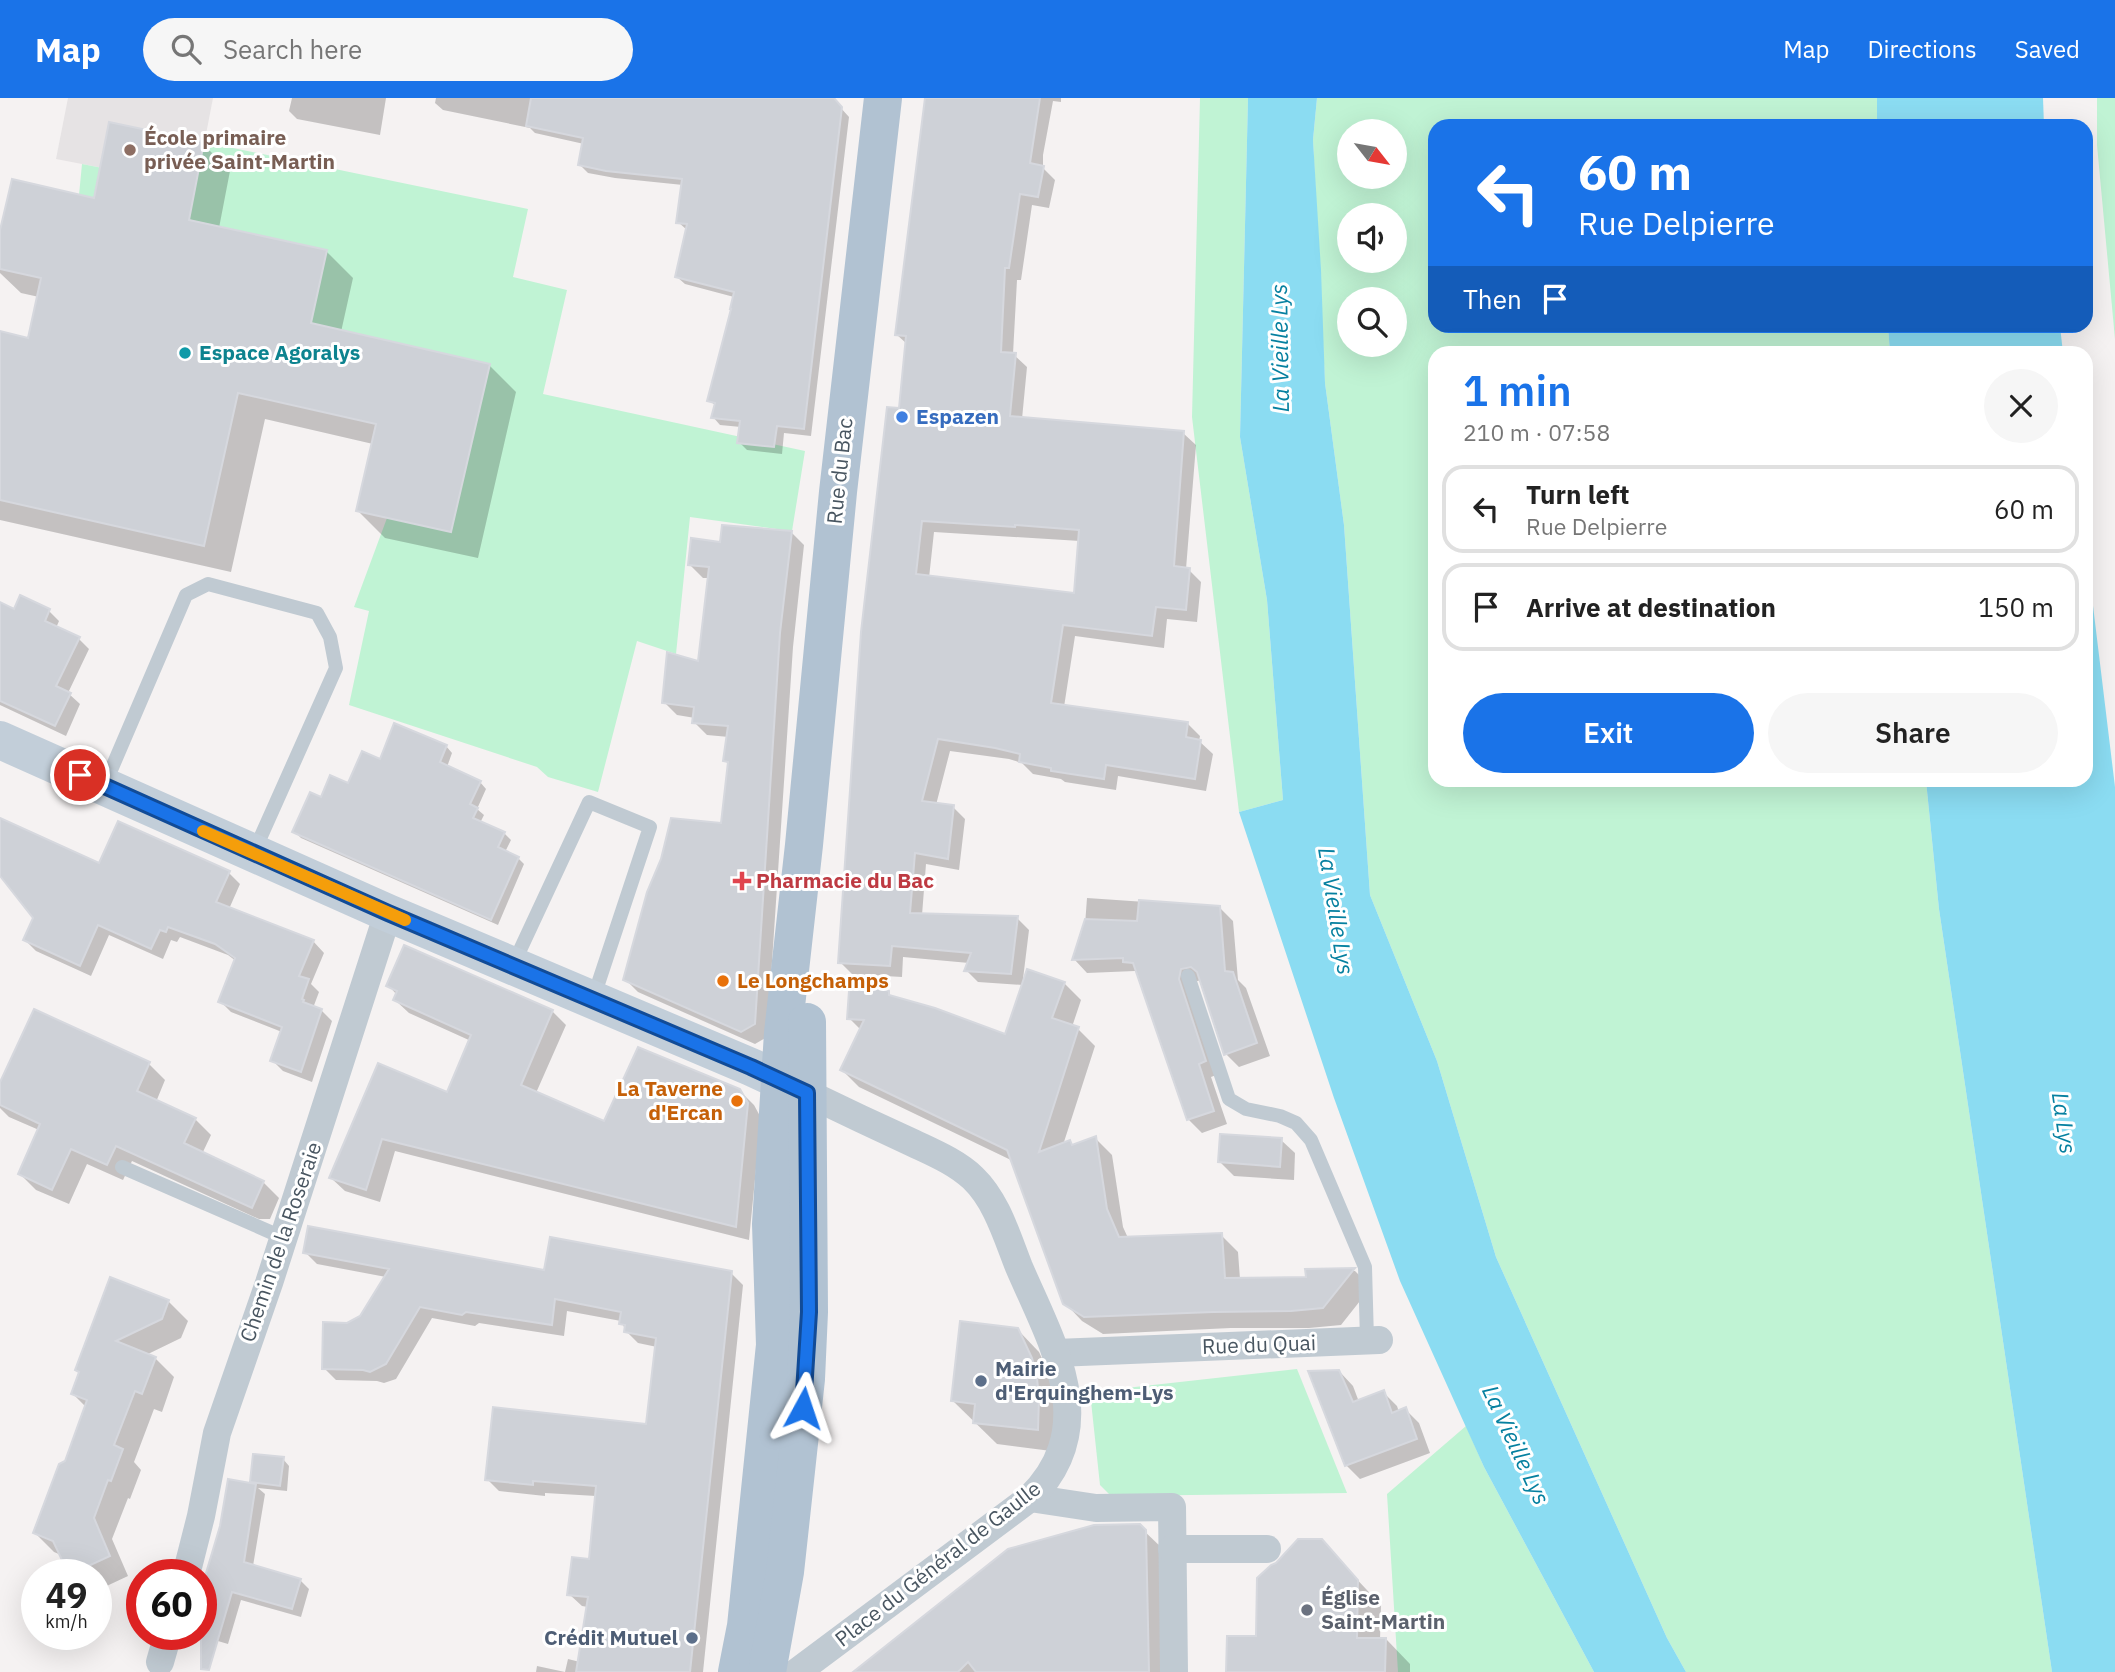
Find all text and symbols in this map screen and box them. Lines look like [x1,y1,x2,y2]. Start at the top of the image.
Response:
search box [143,18,633,81]
text: Map [35,28,101,71]
icon: search [167,30,205,68]
text: Search here [223,32,362,66]
text: Map [1783,33,1829,65]
text: Directions [1867,33,1977,65]
text: Saved [2015,33,2080,65]
north arrow [1337,119,1407,189]
map controls [1337,119,1407,357]
place label: École primaire privée Saint-Martin [144,123,335,175]
text: 60 m [1578,140,1692,203]
marker: École primaire privée Saint-Martin [122,142,138,158]
icon: left [1463,147,1554,238]
text: Rue Delpierre [1578,202,1775,244]
button: sound [1337,203,1407,273]
icon: arrive [1536,280,1574,318]
text: Then [1463,282,1522,316]
water label: La Vieille Lys [1263,283,1295,413]
button: search [1337,287,1407,357]
place label: Espace Agoralys [199,338,360,366]
marker: Espace Agoralys [177,345,193,361]
text: 1 min [1463,363,1572,418]
button: close [1984,369,2058,443]
place label: Espazen [916,402,999,430]
marker: Espazen [894,409,910,425]
street label: Rue du Bac [820,417,858,525]
text: 210 m · 07:58 [1463,417,1610,447]
text: Turn left [1526,477,1629,511]
icon: left [1467,490,1505,528]
text: 60 m [1994,492,2054,526]
text: Rue Delpierre [1526,511,1667,541]
icon: arrive [1467,588,1505,626]
text: Arrive at destination [1526,590,1776,624]
text: 150 m [1978,590,2054,624]
button: Exit [1463,693,1754,773]
button: Share [1768,693,2058,773]
pin [50,745,110,805]
icon: arrive [61,756,99,794]
water label: La Vieille Lys [1312,845,1362,977]
place label: Pharmacie du Bac [756,866,934,894]
marker: Pharmacie du Bac [734,873,750,889]
place label: Le Longchamps [737,966,889,994]
marker: Le Longchamps [715,973,731,989]
place label: La Taverne d'Ercan [617,1074,723,1126]
water label: La Lys [2046,1090,2084,1156]
marker: La Taverne d'Ercan [729,1093,745,1109]
street label: Chemin de la Roseraie [233,1138,327,1345]
street label: Rue du Quai [1201,1328,1317,1360]
place label: Mairie d'Erquinghem-Lys [995,1354,1174,1406]
position arrow [766,1371,840,1445]
marker: Mairie d'Erquinghem-Lys [973,1373,989,1389]
water label: La Vieille Lys [1476,1380,1558,1509]
street label: Place du Général de Gaulle [829,1474,1046,1652]
speed limit sign: 60 [126,1559,217,1650]
text: 49 [45,1572,88,1618]
place label: Église Saint-Martin [1321,1583,1445,1635]
marker: Église Saint-Martin [1299,1602,1315,1618]
text: km/h [45,1610,88,1633]
place label: Crédit Mutuel [544,1623,678,1651]
marker: Crédit Mutuel [684,1630,700,1646]

